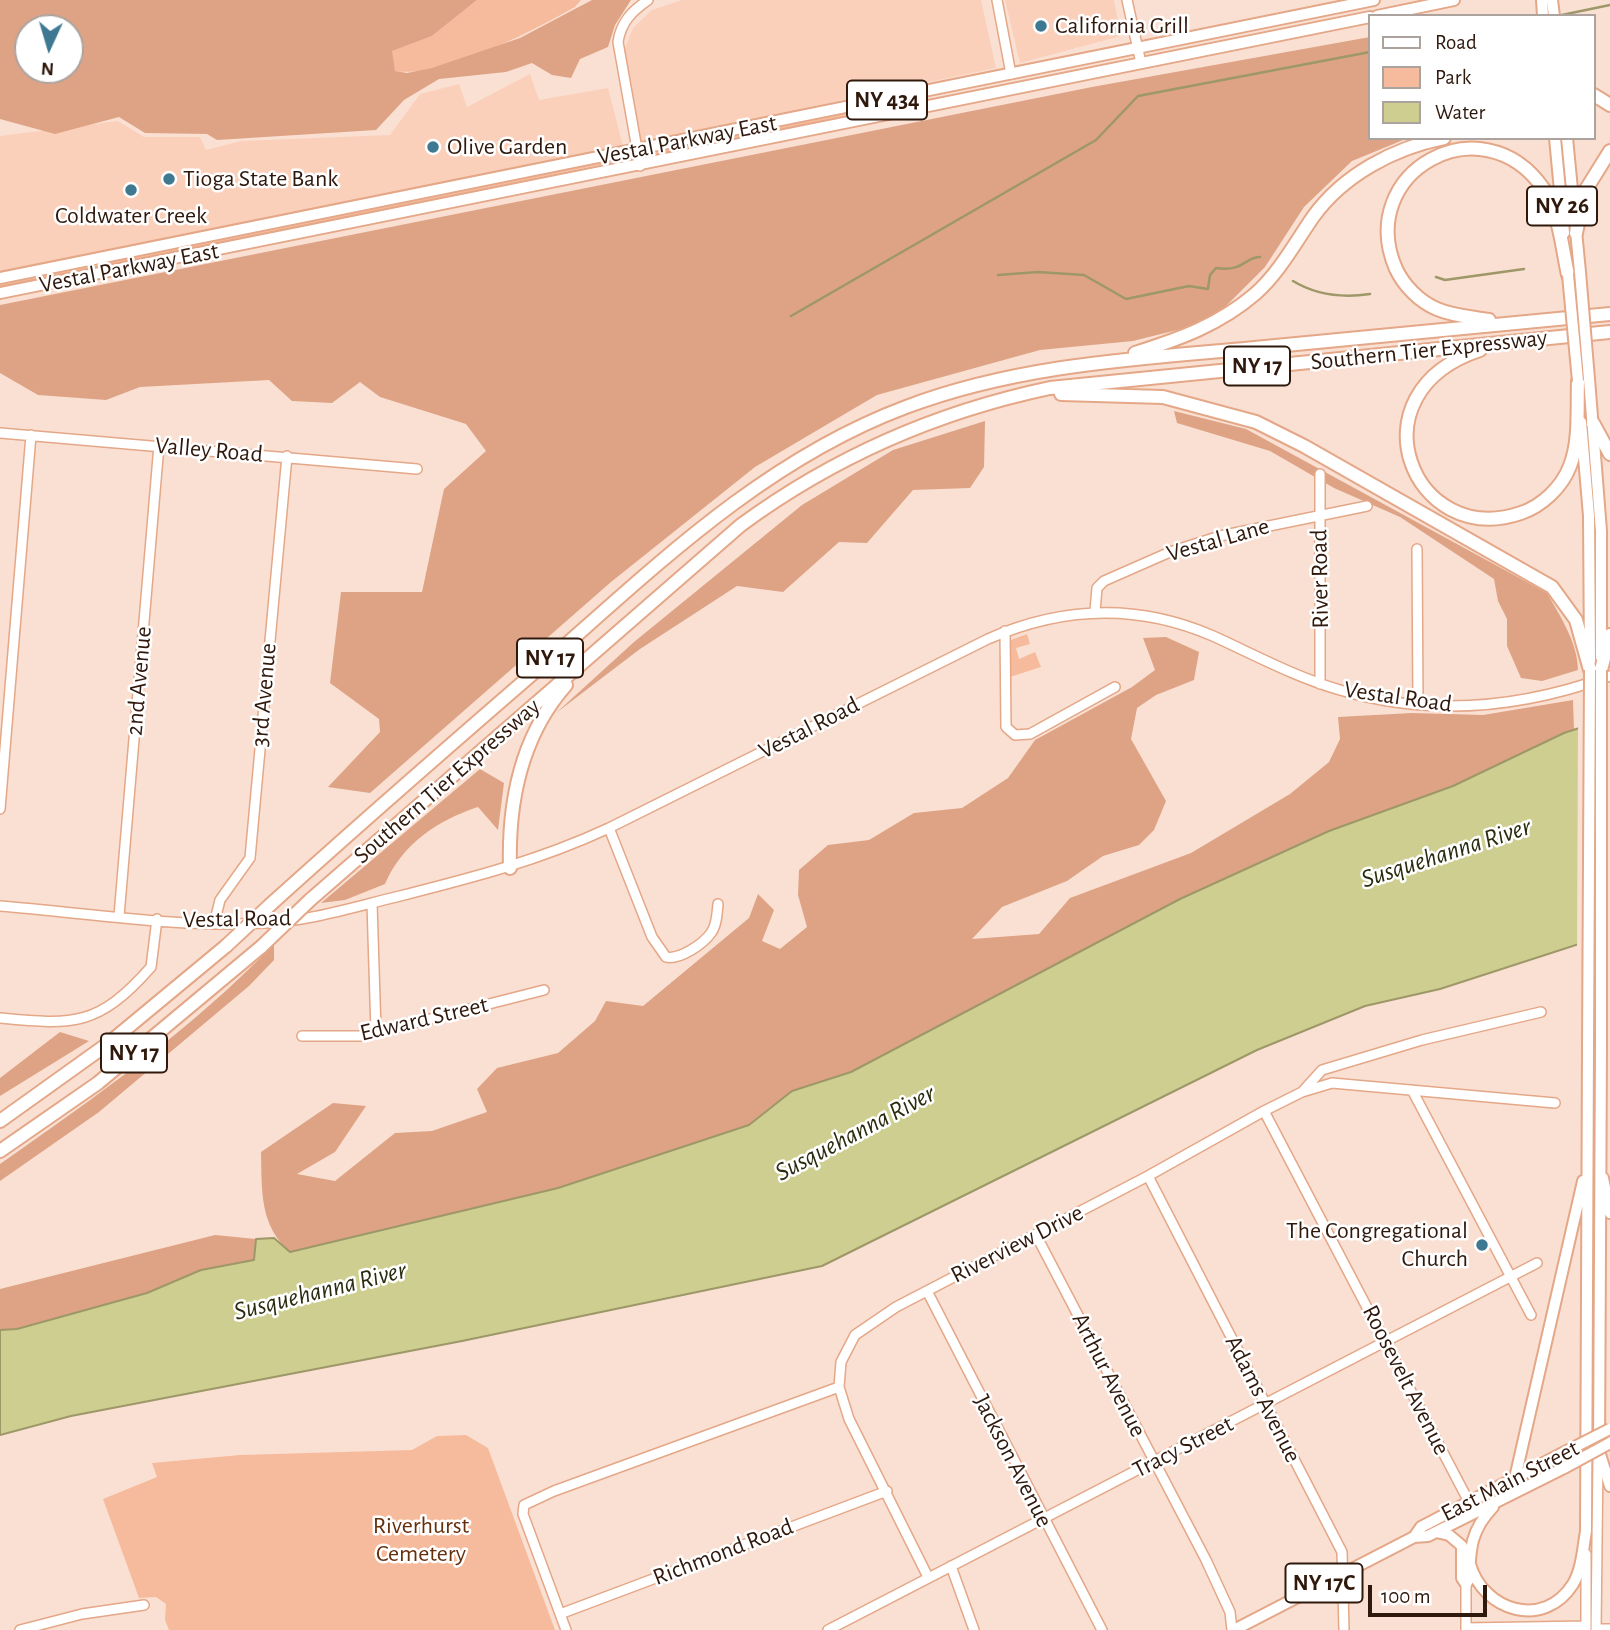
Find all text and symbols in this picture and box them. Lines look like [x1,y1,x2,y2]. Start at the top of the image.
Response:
place label: California Grill [1055,12,1189,40]
north arrow [14,14,84,84]
legend [1368,14,1596,140]
marker: California Grill [1033,18,1049,34]
text: Road [1435,32,1477,53]
text: N [40,59,55,78]
text: Park [1435,67,1471,88]
road number: NY 434 [847,80,927,120]
text: Water [1435,102,1485,123]
street label: Vestal Parkway East [595,109,779,171]
place label: Olive Garden [447,133,567,161]
marker: Olive Garden [425,139,441,155]
place label: Tioga State Bank [183,165,338,193]
marker: Tioga State Bank [161,171,177,187]
marker: Coldwater Creek [123,182,139,198]
road number: NY 26 [1527,186,1597,226]
place label: Coldwater Creek [55,202,207,230]
street label: Vestal Parkway East [37,237,221,299]
street label: Southern Tier Expressway [1309,323,1549,377]
road number: NY 17 [1224,346,1290,386]
street label: Valley Road [154,431,264,469]
street label: Vestal Lane [1163,512,1273,568]
street label: River Road [1305,529,1335,629]
street label: 2nd Avenue [120,625,158,737]
road number: NY 17 [517,638,583,678]
street label: 3rd Avenue [245,642,283,748]
street label: Vestal Road [1342,675,1454,719]
street label: Vestal Road [754,690,864,766]
street label: Southern Tier Expressway [348,692,546,870]
water label: Susquehanna River [1357,811,1535,895]
street label: Vestal Road [182,904,292,934]
street label: Edward Street [357,990,491,1048]
road number: NY 17 [101,1034,167,1072]
water label: Susquehanna River [770,1078,940,1188]
street label: Riverview Drive [946,1198,1088,1290]
place label: The Congregational Church [1286,1217,1468,1273]
marker: The Congregational Church [1474,1237,1490,1253]
water label: Susquehanna River [231,1254,409,1328]
street label: Roosevelt Avenue [1356,1300,1456,1460]
street label: Arthur Avenue [1065,1308,1153,1442]
street label: Adams Avenue [1219,1331,1307,1467]
street label: Jackson Avenue [967,1390,1059,1532]
street label: Tracy Street [1128,1409,1238,1485]
street label: East Main Street [1436,1434,1584,1528]
park label: Riverhurst Cemetery [373,1512,469,1568]
street label: Richmond Road [649,1512,797,1592]
road number: NY 17C [1286,1564,1362,1602]
scale bar [1372,1570,1491,1614]
text: 100 m [1381,1586,1431,1607]

